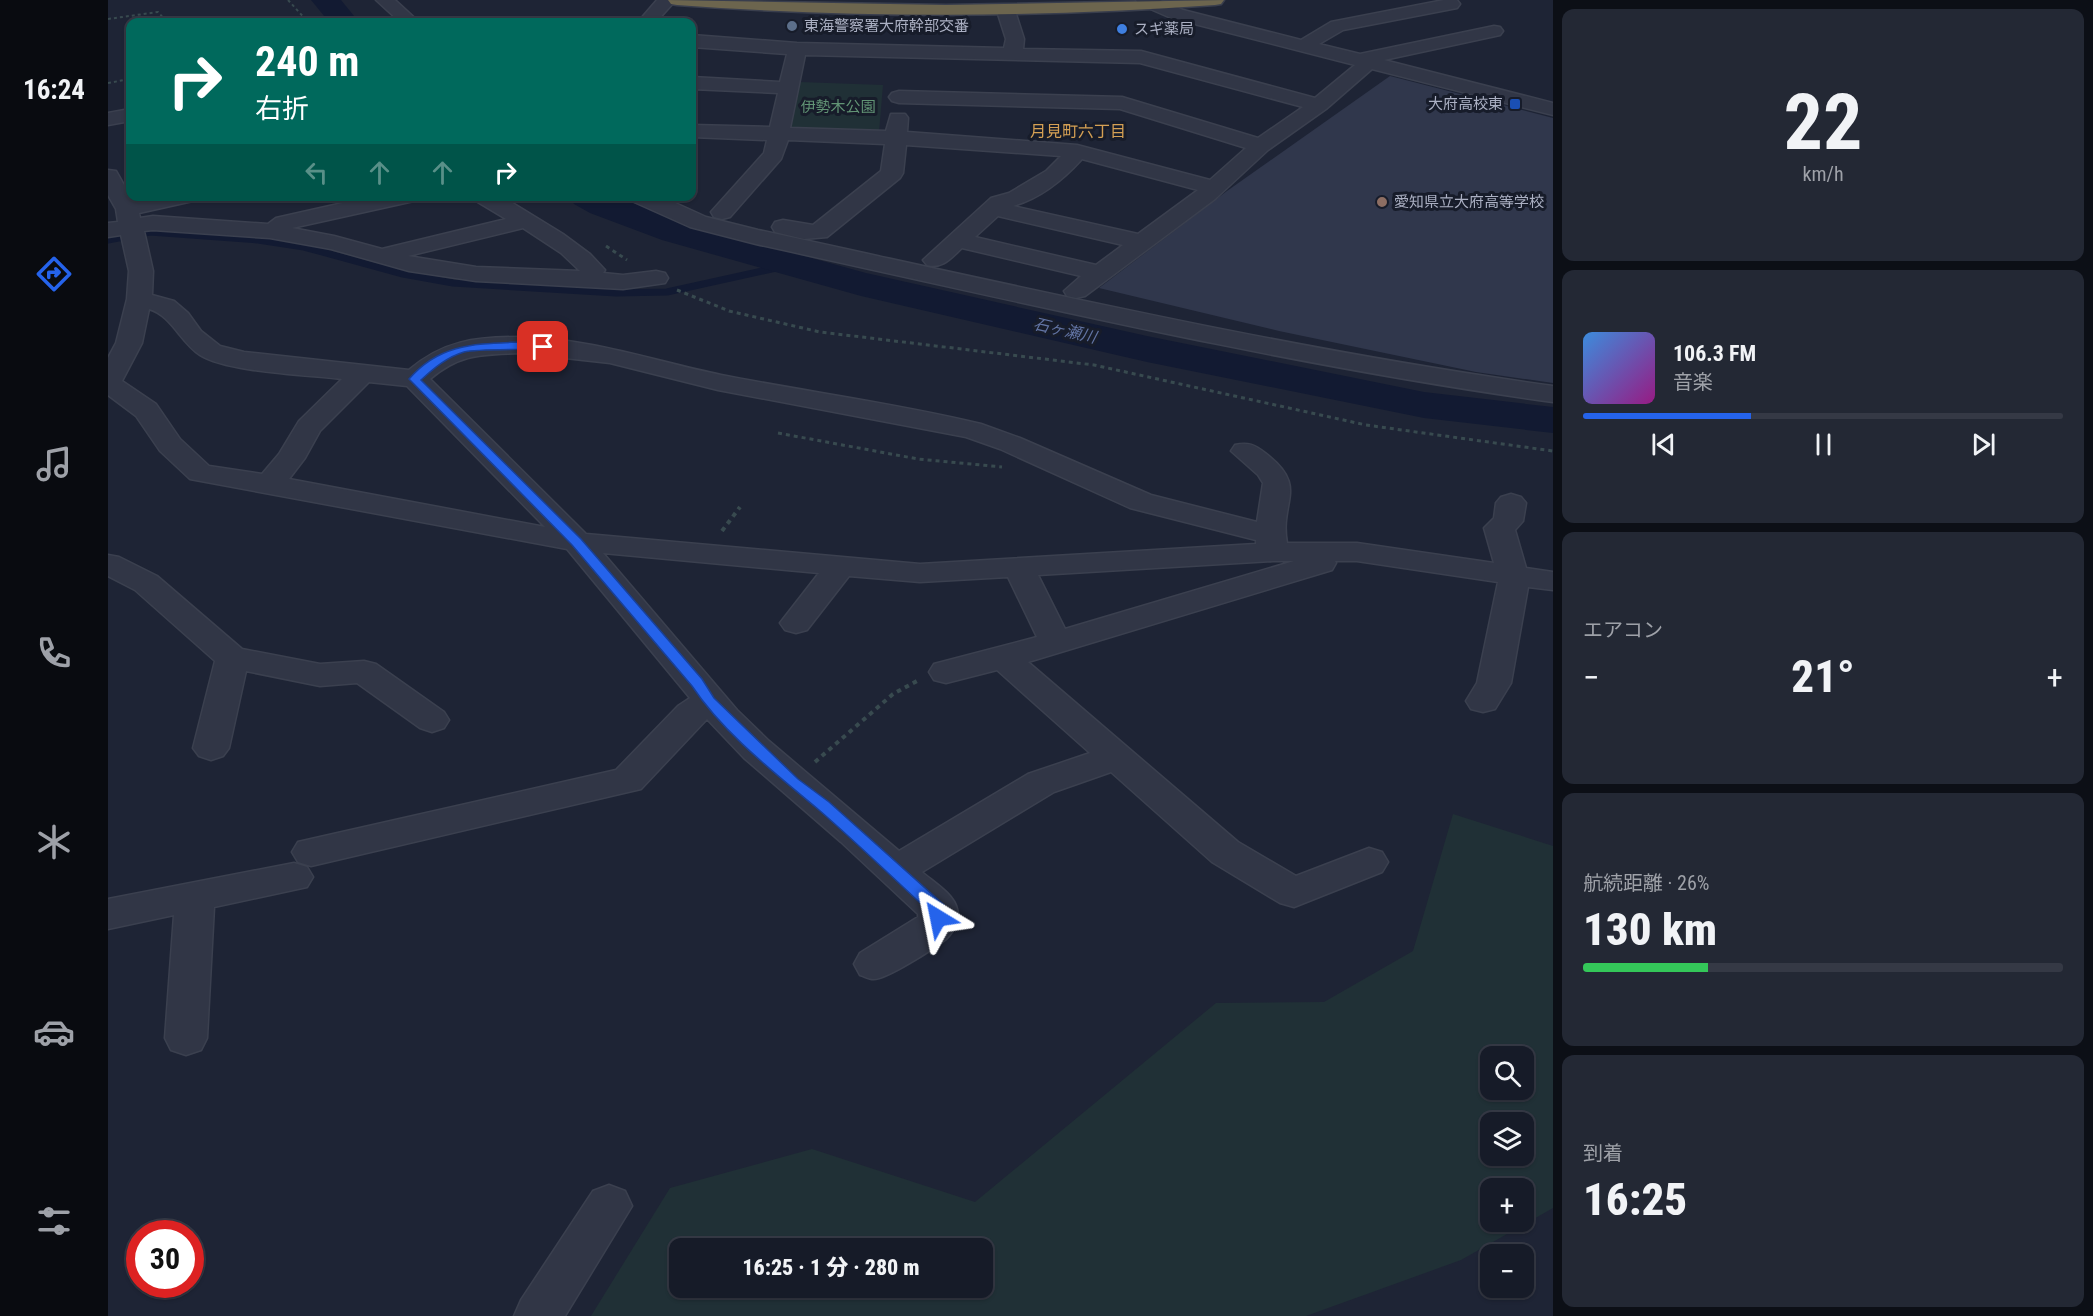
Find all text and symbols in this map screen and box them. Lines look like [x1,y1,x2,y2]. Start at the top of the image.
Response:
place label: 東海警察署大府幹部交番 [804,17,969,35]
marker: 東海警察署大府幹部交番 [785,19,799,33]
place label: スギ薬局 [1134,20,1194,38]
marker: スギ薬局 [1115,22,1129,36]
text: 240 m [255,37,360,86]
icon: right [156,42,234,120]
text: 16:24 [23,74,85,106]
text: 22 [1784,77,1862,168]
text: 右折 [255,93,309,125]
place label: 大府高校東 [1428,95,1503,113]
marker: 大府高校東 [1508,97,1522,111]
park label: 伊勢木公園 [800,98,876,116]
district label: 月見町六丁目 [1030,122,1126,141]
icon: left [300,156,333,189]
icon: ahead [363,156,396,189]
icon: ahead [426,156,459,189]
icon: right [489,156,522,189]
text: km/h [1802,162,1844,186]
place label: 愛知県立大府高等学校 [1394,193,1544,211]
marker: 愛知県立大府高等学校 [1375,195,1389,209]
icon: directions [33,253,75,295]
water label: 石ヶ瀬川 [1032,314,1100,347]
pin [517,321,568,372]
icon: arrive [526,330,559,363]
text: 106.3 FM [1673,341,1756,366]
text: 音楽 [1673,370,1713,394]
icon: previous [1647,428,1680,461]
icon: pause [1807,428,1840,461]
icon: next [1967,428,2000,461]
icon: music [33,443,75,485]
text: エアコン [1583,618,1663,642]
icon: phone [33,632,75,674]
text: 21° [1791,650,1855,703]
text: − [1583,658,1600,697]
text: + [2047,658,2063,697]
icon: climate [33,821,75,863]
text: 航続距離 · 26% [1583,871,1709,895]
position arrow [906,886,970,950]
text: 130 km [1583,903,1717,956]
icon: car [33,1011,75,1053]
map controls [1480,1046,1534,1298]
button: search [1480,1046,1534,1100]
button: layers [1480,1112,1534,1166]
text: 到着 [1583,1141,1623,1165]
text: 16:25 [1583,1173,1687,1226]
button: + [1480,1178,1534,1232]
icon: filters [33,1200,75,1242]
speed limit sign: 30 [126,1220,204,1298]
button: − [1480,1244,1534,1298]
text: 16:25 · 1 分 · 280 m [742,1255,920,1280]

